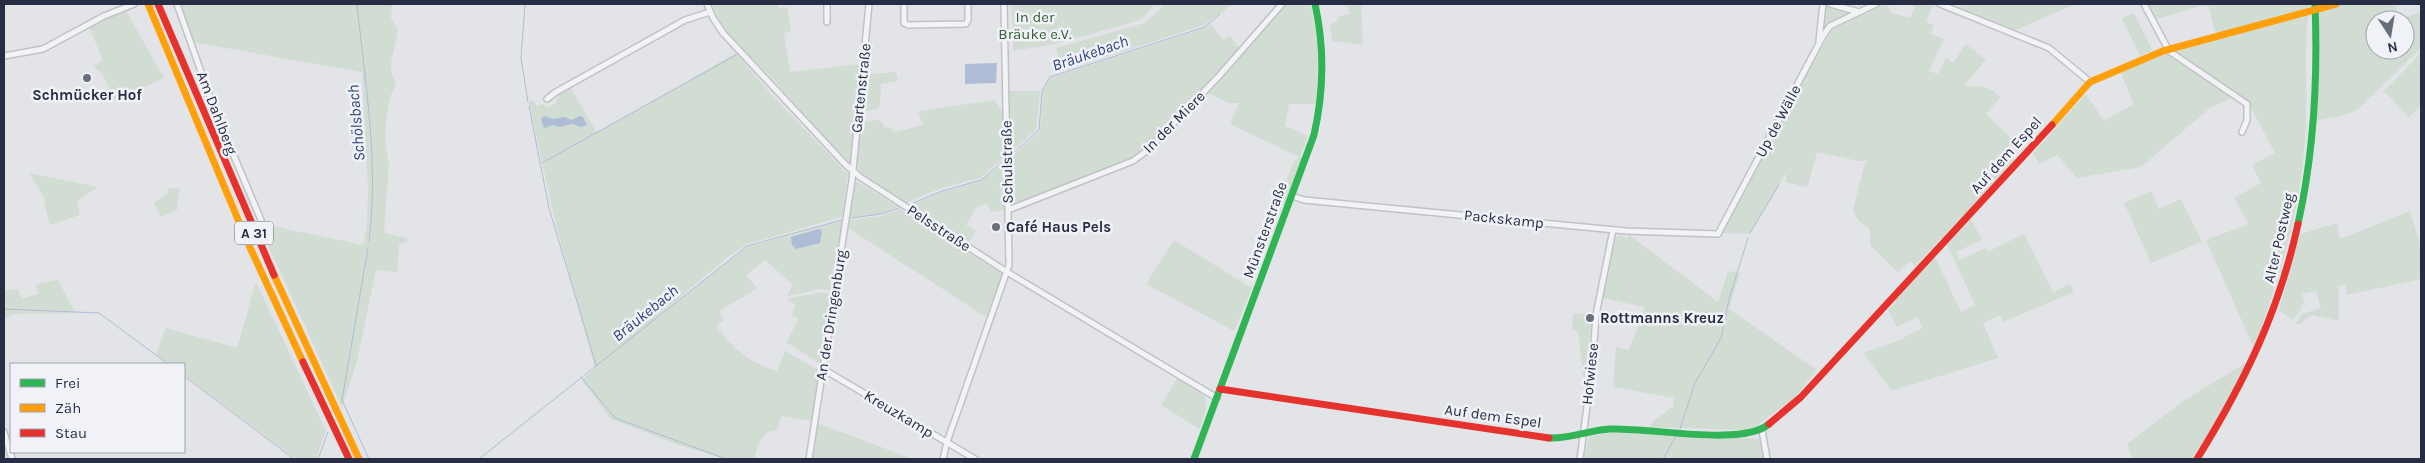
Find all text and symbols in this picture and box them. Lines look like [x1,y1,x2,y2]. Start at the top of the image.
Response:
park label: In der Bräuke e.V. [998,8,1072,43]
north arrow [2365,10,2415,60]
water label: Bräukebach [1049,31,1131,75]
text: N [2386,38,2399,57]
street label: Gartenstraße [847,42,875,134]
street label: Am Dahlberg [193,69,241,158]
marker: Schmücker Hof [81,72,93,84]
street label: Up de Wälle [1751,82,1805,160]
water label: Schölsbach [343,84,369,162]
place label: Schmücker Hof [32,86,142,104]
street label: In der Miere [1139,87,1209,157]
street label: Auf dem Espel [1967,113,2045,197]
street label: Schulstraße [997,120,1017,204]
street label: Münsterstraße [1239,179,1291,281]
street label: Alter Postweg [2260,191,2298,285]
street label: Pelsstraße [904,201,974,255]
street label: Packskamp [1463,206,1545,232]
place label: Café Haus Pels [1006,218,1111,236]
marker: Café Haus Pels [990,221,1002,233]
road number: A 31 [235,222,273,244]
street label: An der Dringenburg [812,248,850,382]
water label: Bräukebach [608,281,682,345]
place label: Rottmanns Kreuz [1600,309,1724,327]
marker: Rottmanns Kreuz [1584,312,1596,324]
street label: Hofwiese [1578,342,1602,406]
legend [10,363,185,453]
text: Frei [55,374,80,392]
street label: Kreuzkamp [861,386,937,442]
text: Zäh [55,399,81,417]
street label: Auf dem Espel [1443,400,1543,432]
text: Stau [55,424,87,442]

